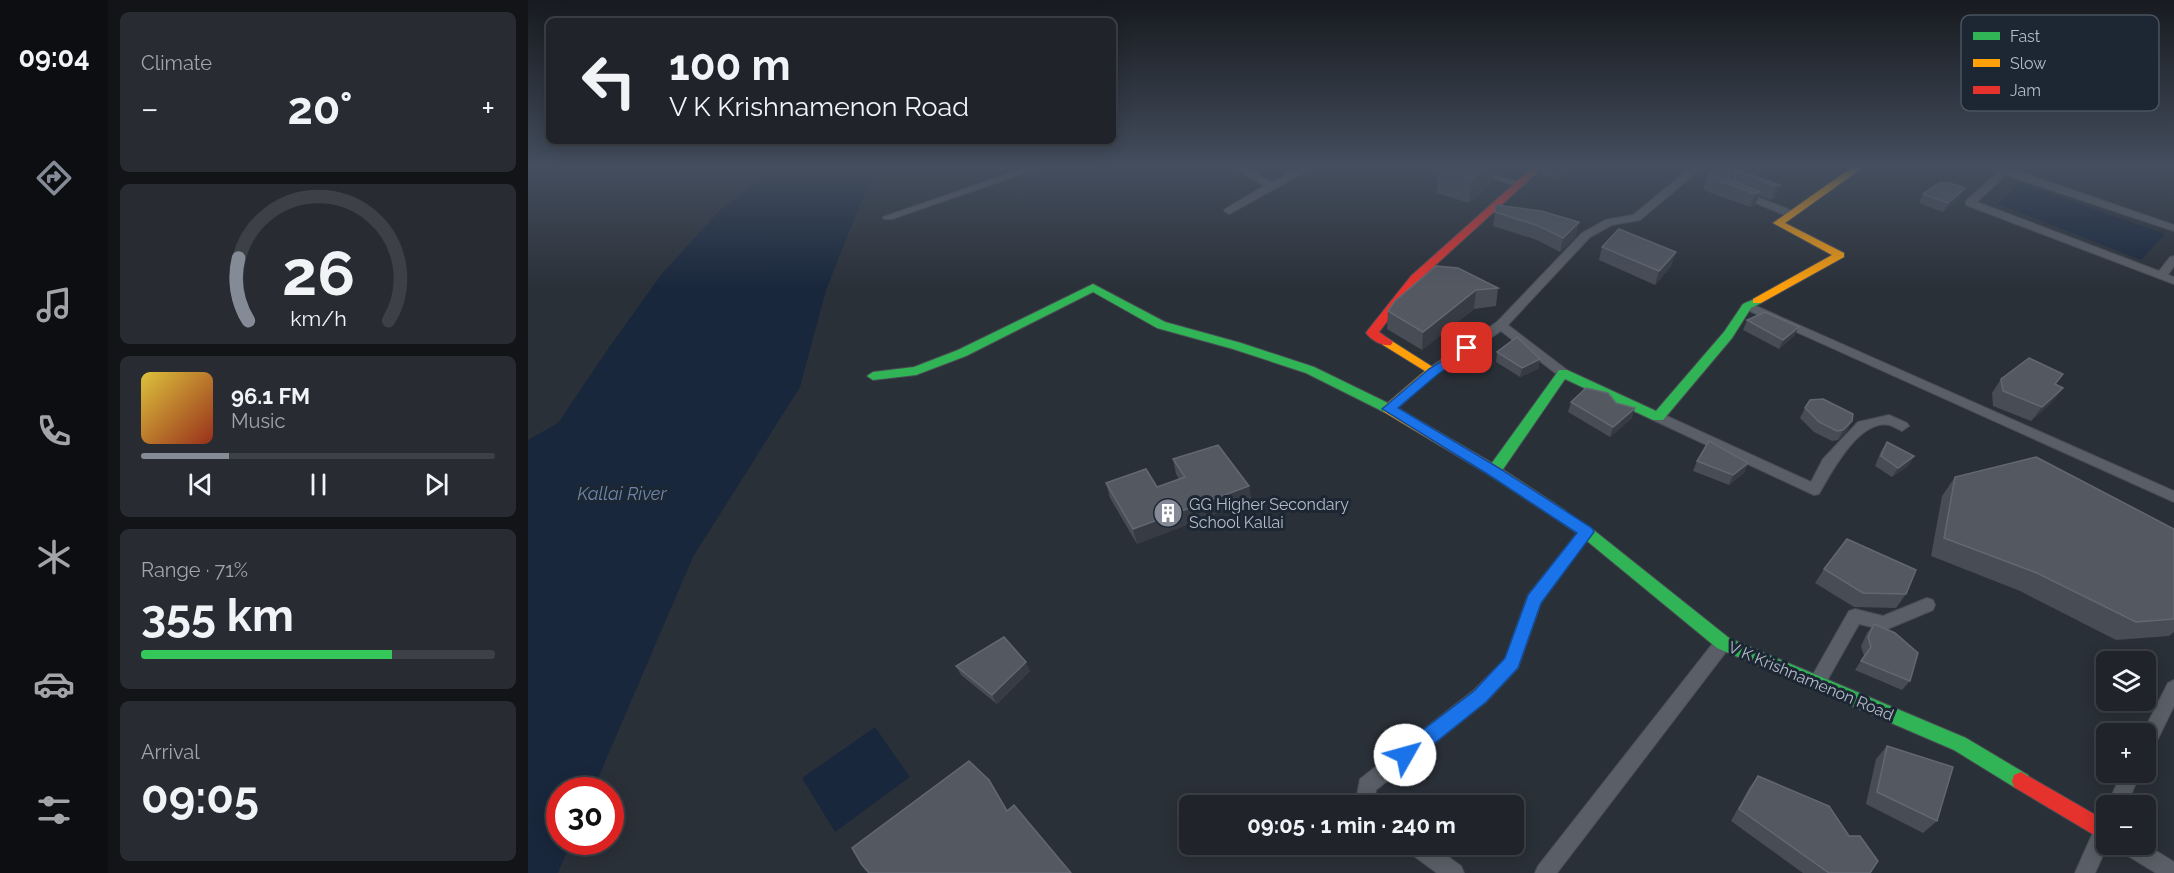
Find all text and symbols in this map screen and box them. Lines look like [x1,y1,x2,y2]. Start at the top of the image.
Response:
legend [1961,15,2159,111]
text: Fast [2010,27,2041,46]
text: 100 m [669,41,791,90]
text: 09:04 [18,42,90,73]
icon: left [570,42,648,120]
text: Climate [141,51,212,75]
text: Slow [2010,54,2046,73]
text: Jam [2010,81,2041,100]
text: 20° [287,82,353,135]
text: − [141,89,159,128]
text: + [481,89,495,128]
text: V K Krishnamenon Road [669,91,969,122]
icon: directions [33,157,75,199]
text: 26 [281,236,355,310]
icon: music [33,284,75,326]
text: km/h [290,307,346,332]
pin [1441,322,1492,373]
icon: arrive [1450,331,1483,364]
text: 96.1 FM [231,383,310,409]
text: Music [231,409,285,433]
icon: phone [33,410,75,452]
icon: previous [184,468,217,501]
icon: pause [302,468,335,501]
icon: next [420,468,453,501]
water label: Kallai River [577,483,667,504]
place label: GG Higher Secondary School Kallai [1189,495,1349,532]
building icon: GG Higher Secondary School Kallai [1152,497,1184,529]
icon: climate [33,536,75,578]
text: Range · 71% [141,558,248,582]
text: 355 km [141,589,294,642]
street label: V K Krishnamenon Road [1725,638,1897,724]
map controls [2096,651,2156,855]
button: layers [2096,651,2156,711]
icon: car [33,663,75,705]
position arrow [1373,723,1437,787]
button: + [2096,723,2156,783]
text: Arrival [141,740,200,764]
text: 09:05 [141,771,259,824]
speed limit sign: 30 [546,777,624,855]
icon: filters [33,789,75,831]
button: − [2096,795,2156,855]
text: 09:05 · 1 min · 240 m [1247,812,1456,838]

